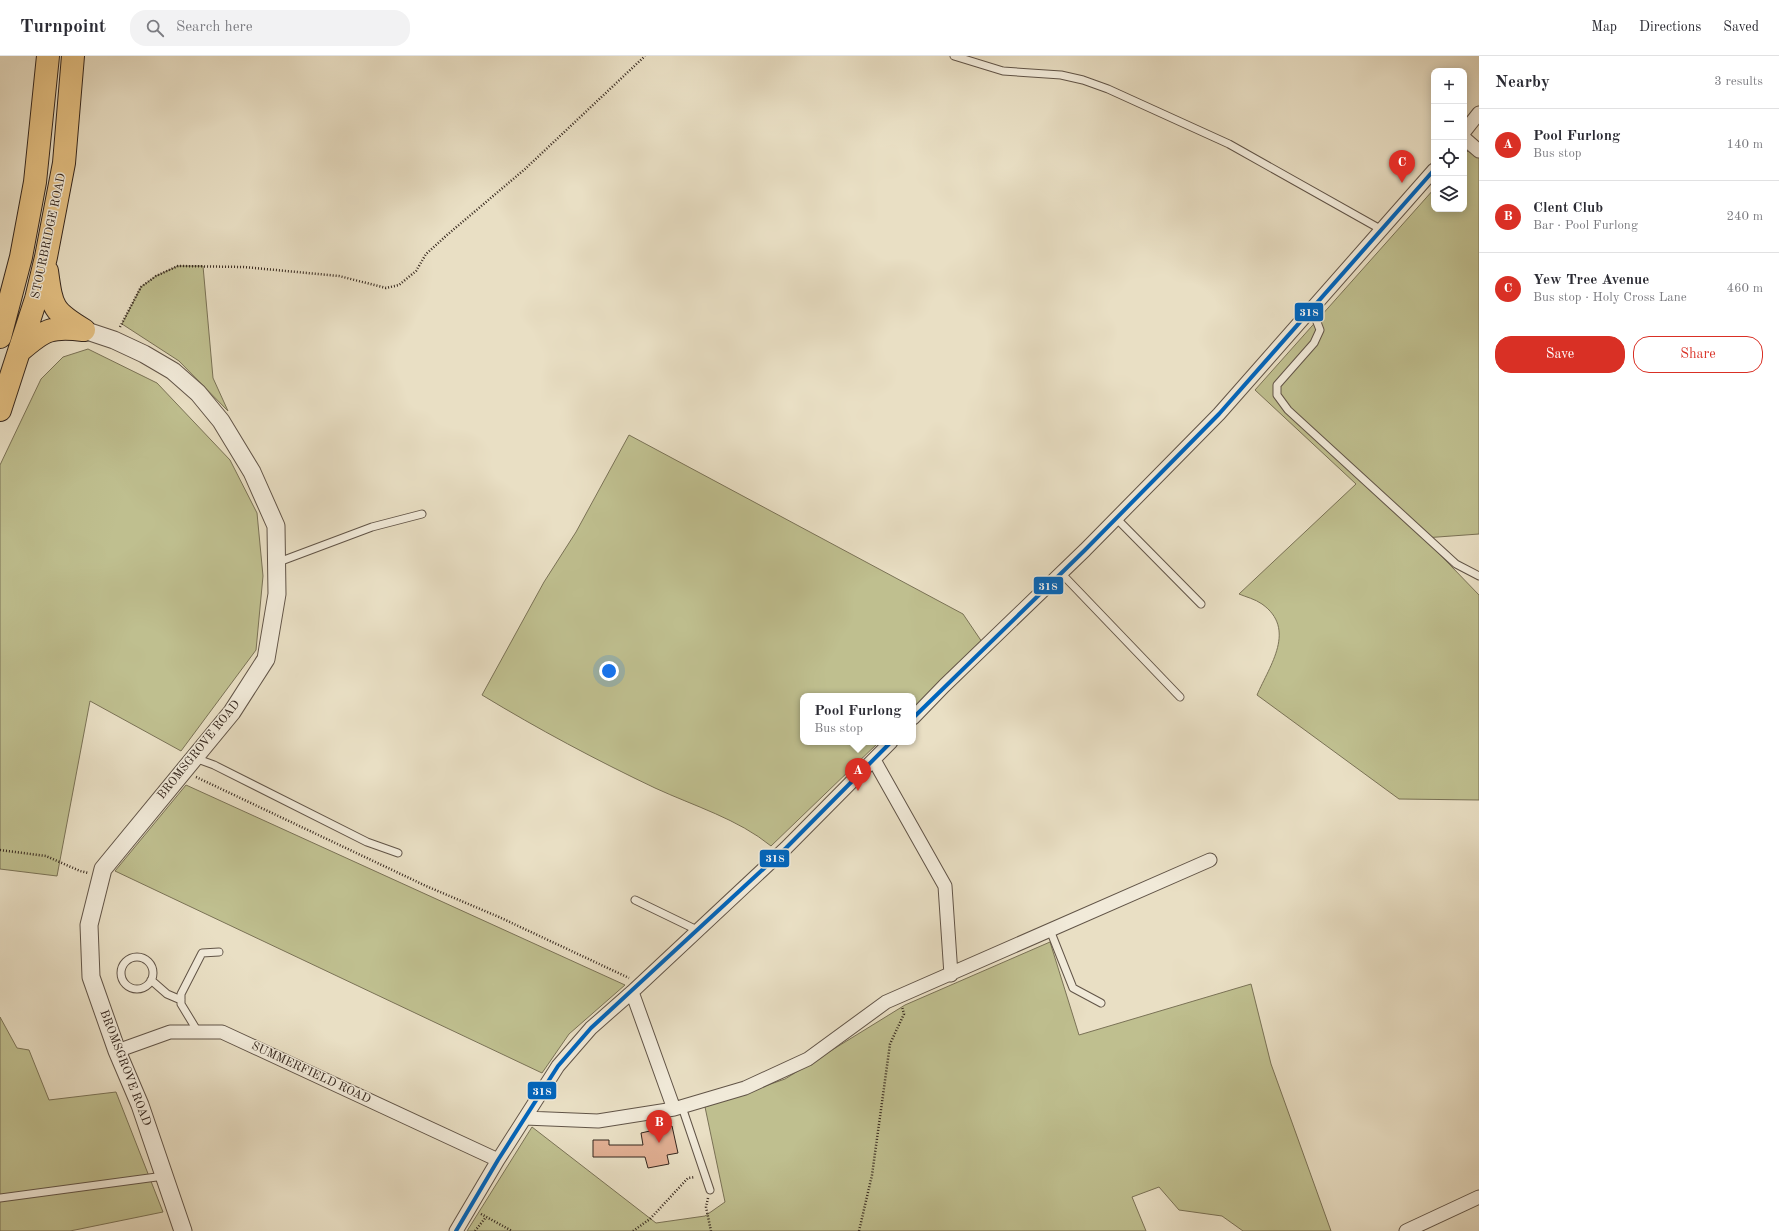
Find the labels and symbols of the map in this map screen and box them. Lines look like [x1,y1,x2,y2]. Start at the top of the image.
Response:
pin: C [1389,150,1415,183]
street label: STOURBRIDGE ROAD [30,172,68,300]
line badge: 318 [1294,302,1324,322]
text: 318 [1299,308,1319,319]
line badge: 318 [1033,576,1064,595]
text: 318 [1038,582,1058,593]
your location [599,661,619,681]
street label: BROMSGROVE ROAD [156,698,242,802]
pin: A [845,758,871,791]
line badge: 318 [759,849,790,868]
text: 318 [765,854,785,865]
street label: BROMSGROVE ROAD [97,1008,153,1128]
street label: SUMMERFIELD ROAD [249,1040,373,1106]
line badge: 318 [527,1081,557,1100]
text: 318 [532,1087,552,1098]
pin: B [646,1110,672,1143]

